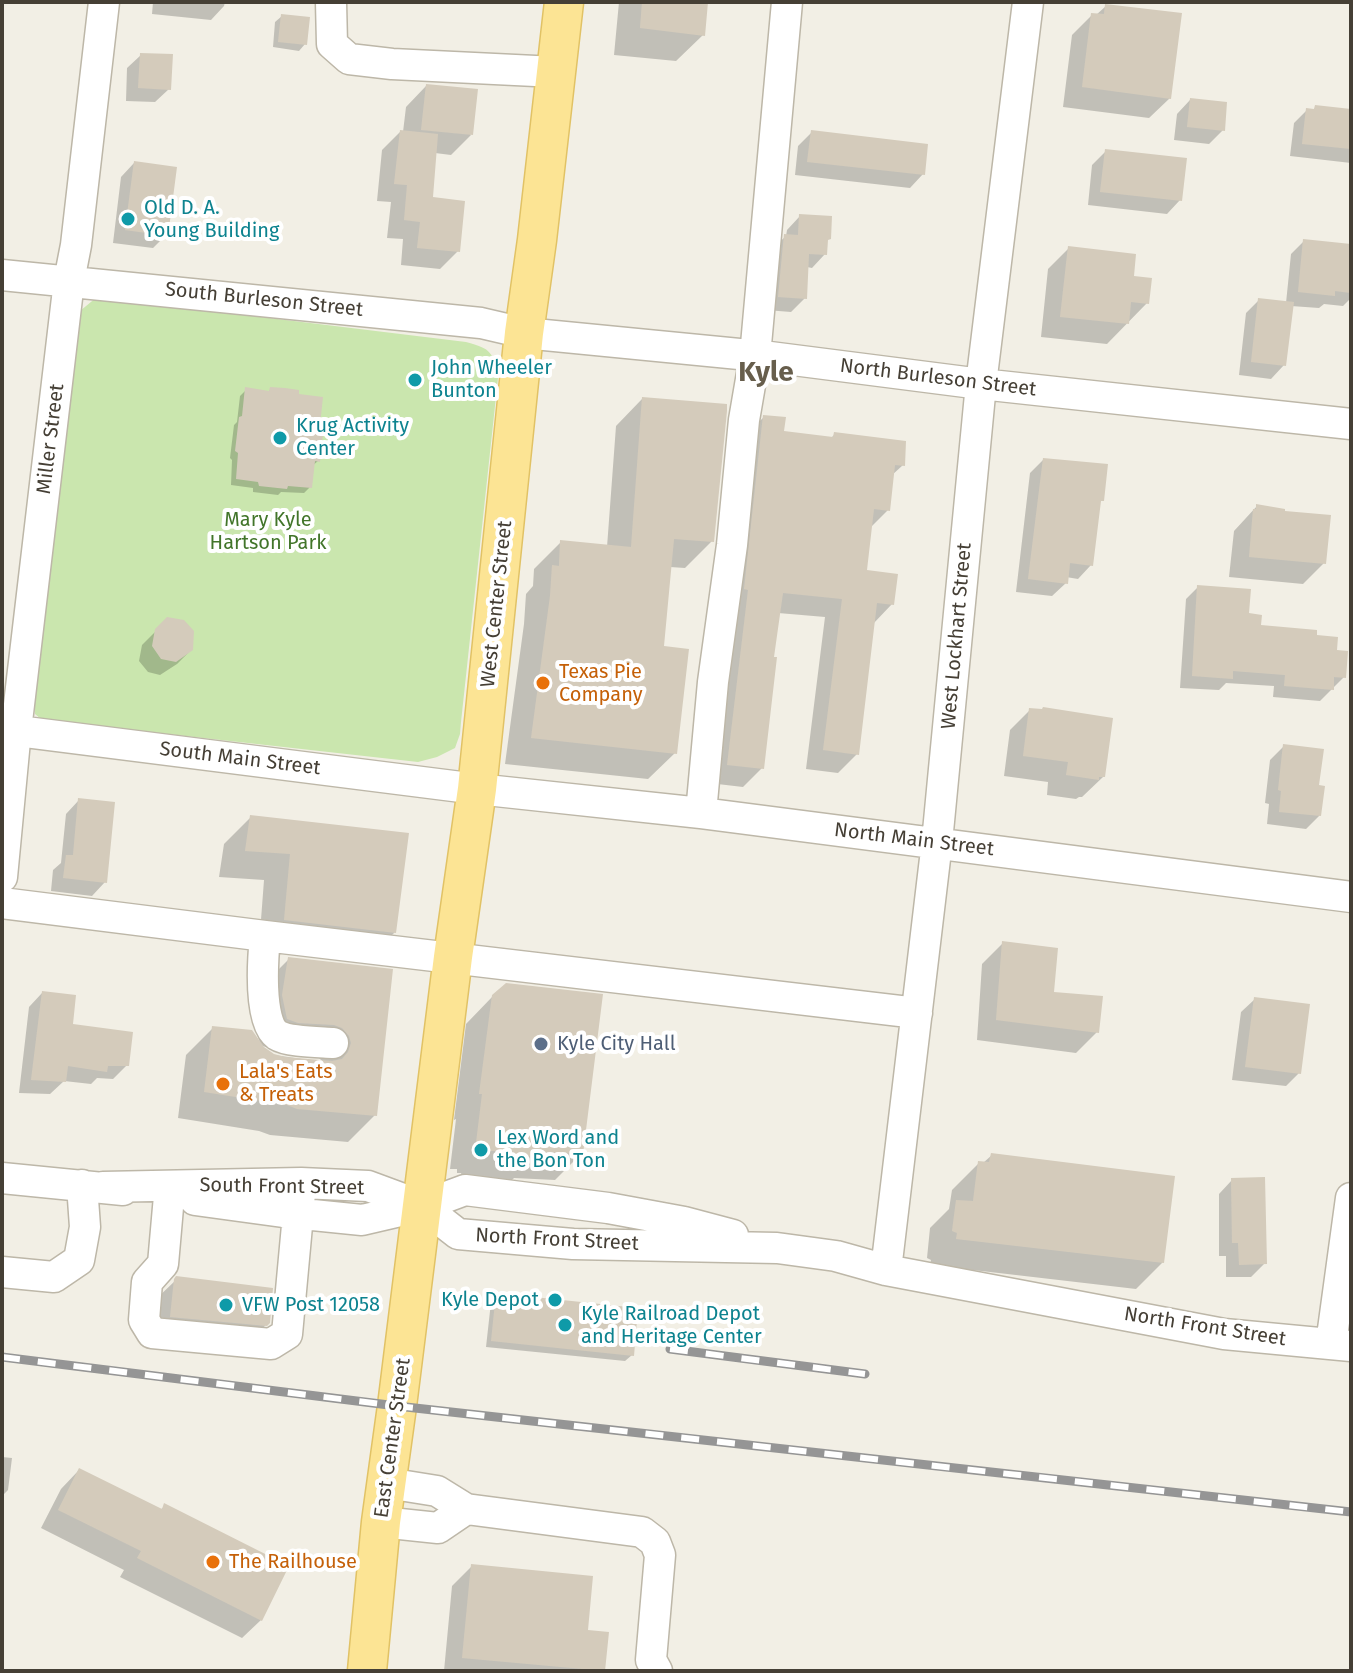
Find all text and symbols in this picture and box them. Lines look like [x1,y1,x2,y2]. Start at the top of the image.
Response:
place label: Old D. A. Young Building [144,196,279,243]
marker: Old D. A. Young Building [119,210,137,228]
street label: South Burleson Street [164,278,364,322]
street label: North Burleson Street [838,354,1038,402]
place label: John Wheeler Bunton [431,356,552,403]
district label: Kyle [738,356,794,390]
marker: John Wheeler Bunton [406,371,424,389]
street label: Miller Street [32,382,70,496]
place label: Krug Activity Center [296,414,409,461]
marker: Krug Activity Center [271,429,289,447]
park label: Mary Kyle Hartson Park [210,508,326,555]
street label: West Center Street [476,519,518,689]
street label: West Lockhart Street [937,542,977,730]
place label: Texas Pie Company [559,660,643,707]
marker: Texas Pie Company [534,674,552,692]
street label: South Main Street [158,737,322,781]
street label: North Main Street [833,818,995,862]
place label: Kyle City Hall [557,1032,675,1056]
marker: Kyle City Hall [532,1035,550,1053]
place label: Lala's Eats & Treats [239,1060,333,1107]
marker: Lala's Eats & Treats [214,1075,232,1093]
place label: Lex Word and the Bon Ton [497,1126,619,1173]
marker: Lex Word and the Bon Ton [472,1141,490,1159]
street label: South Front Street [199,1174,365,1200]
street label: North Front Street [475,1224,639,1256]
place label: Kyle Depot [441,1288,539,1312]
marker: Kyle Depot [546,1291,564,1309]
place label: VFW Post 12058 [242,1293,380,1317]
marker: VFW Post 12058 [217,1296,235,1314]
place label: Kyle Railroad Depot and Heritage Center [581,1302,762,1349]
street label: North Front Street [1122,1302,1288,1352]
marker: Kyle Railroad Depot and Heritage Center [556,1316,574,1334]
street label: East Center Street [370,1356,416,1520]
place label: The Railhouse [229,1550,357,1574]
marker: The Railhouse [204,1553,222,1571]

